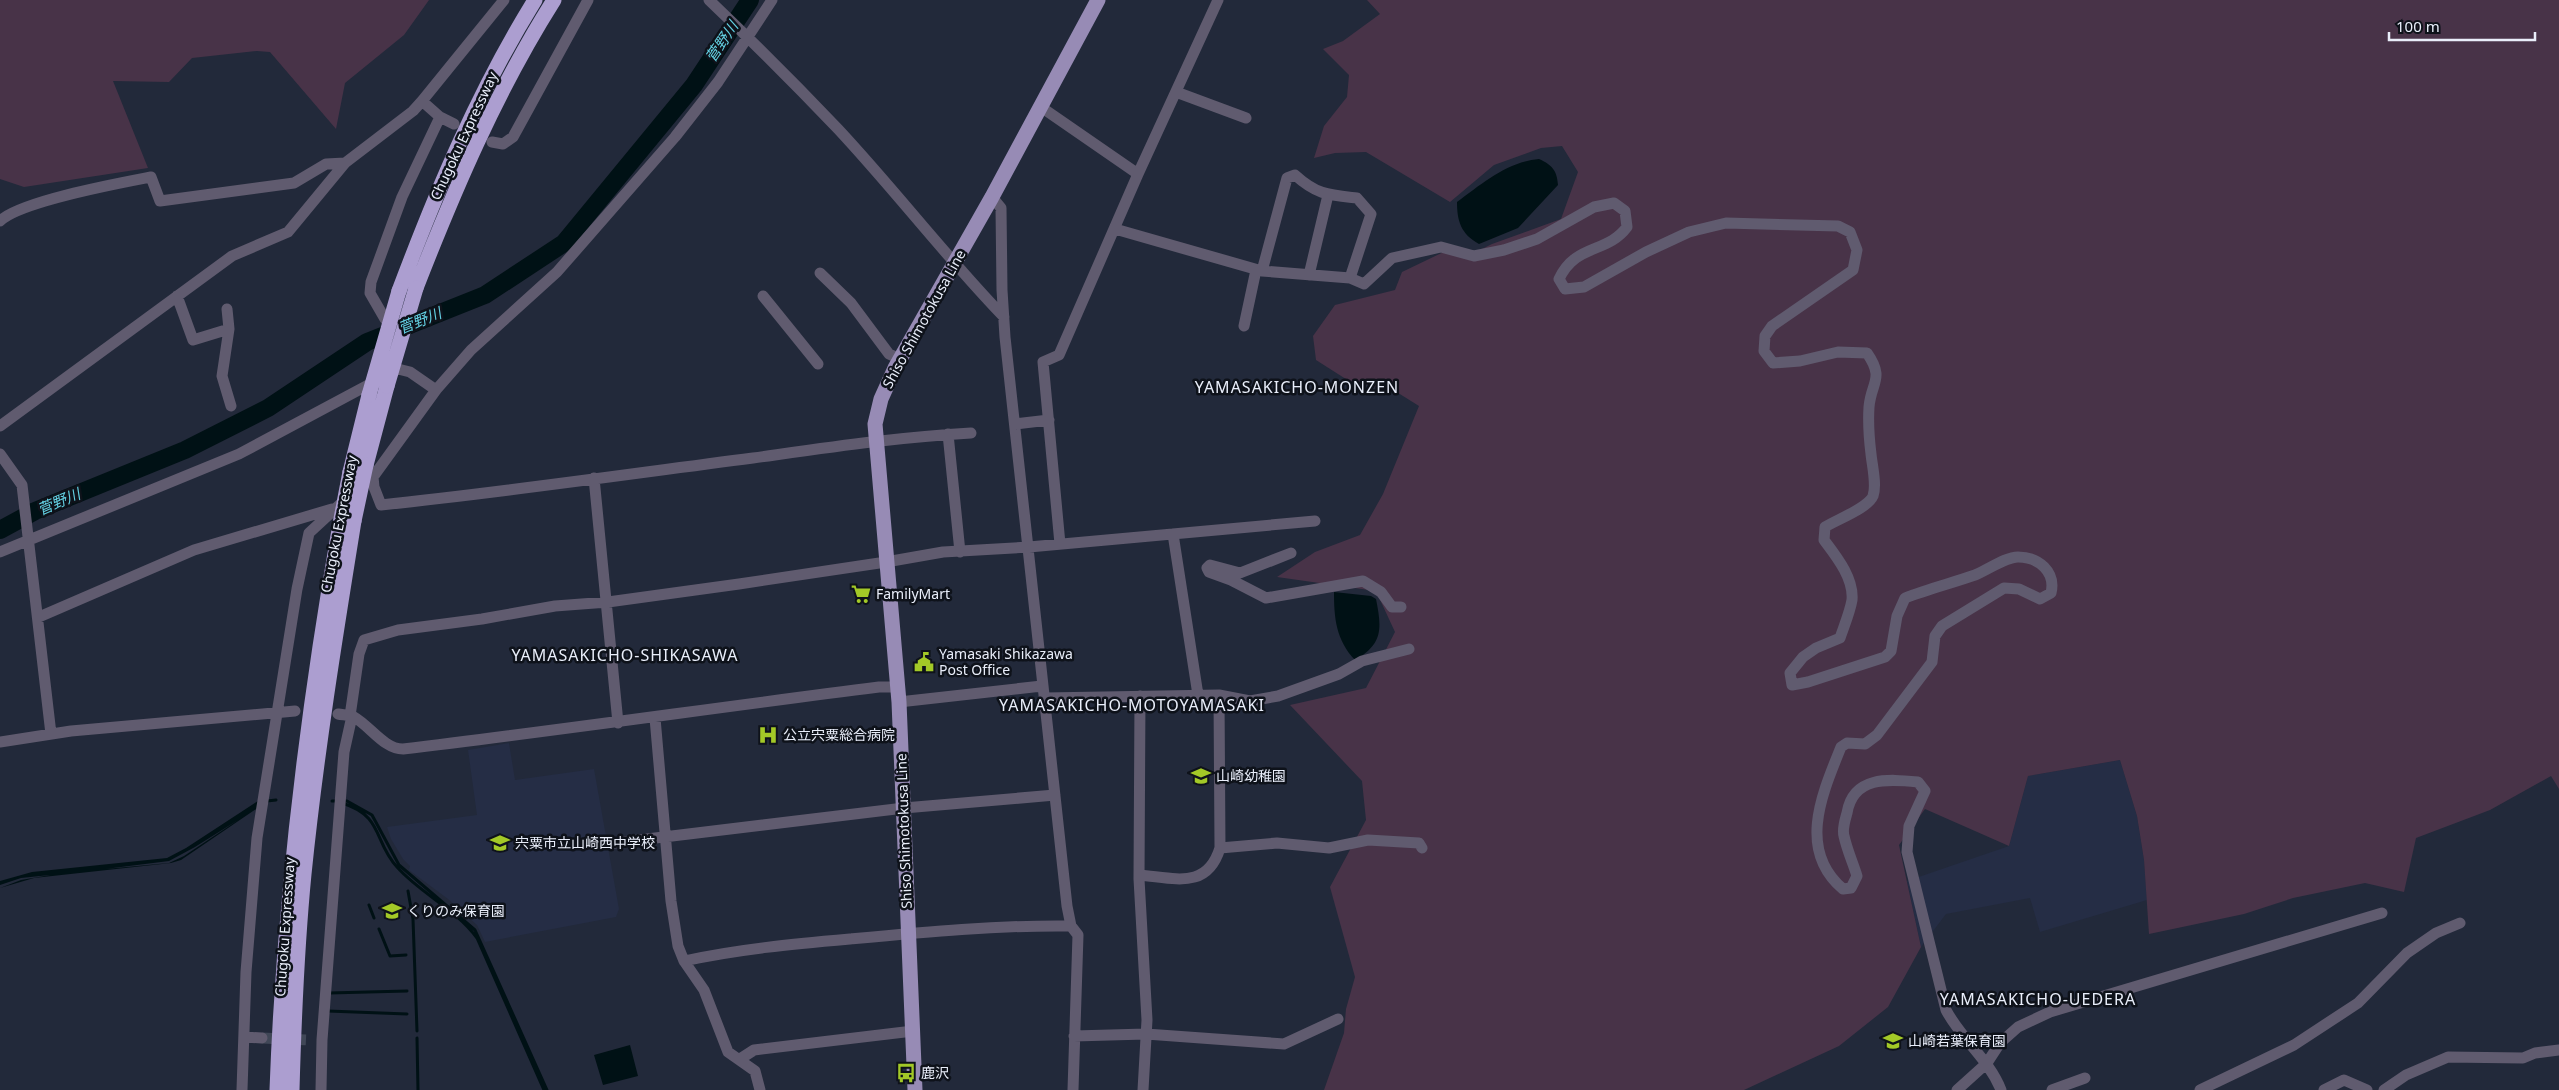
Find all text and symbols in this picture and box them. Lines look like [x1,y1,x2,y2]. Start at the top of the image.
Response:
scale bar [2389,10,2535,42]
water label: 菅野川 [700,16,743,66]
text: 100 m [2396,16,2440,36]
street label: Chugoku Expressway [425,68,502,203]
street label: Shiso Shimotokusa Line [878,246,970,391]
water label: 菅野川 [395,302,446,338]
district label: YAMASAKICHO-MONZEN [1195,376,1399,398]
street label: Chugoku Expressway [316,453,361,594]
water label: 菅野川 [34,482,85,519]
supermarket icon: FamilyMart [850,583,872,605]
place label: FamilyMart [876,584,950,603]
district label: YAMASAKICHO-SHIKASAWA [511,644,739,666]
place label: Yamasaki Shikazawa Post Office [939,644,1073,679]
public building icon: Yamasaki Shikazawa Post Office [913,651,935,673]
district label: YAMASAKICHO-MOTOYAMASAKI [999,694,1265,716]
hospital icon: 公立宍粟総合病院 [757,724,779,746]
place label: 公立宍粟総合病院 [783,725,895,744]
street label: Shiso Shimotokusa Line [891,753,916,909]
school or university icon: 山崎幼稚園 [1190,765,1212,787]
place label: 山崎幼稚園 [1216,766,1286,785]
school or university icon: 宍粟市立山崎西中学校 [489,832,511,854]
place label: 宍粟市立山崎西中学校 [515,833,655,852]
street label: Chugoku Expressway [270,856,299,997]
school or university icon: くりのみ保育園 [381,900,403,922]
place label: くりのみ保育園 [407,901,505,920]
district label: YAMASAKICHO-UEDERA [1940,988,2136,1010]
school or university icon: 山崎若葉保育園 [1882,1030,1904,1052]
place label: 山崎若葉保育園 [1908,1031,2006,1050]
bus stop icon: 鹿沢 [895,1062,917,1084]
place label: 鹿沢 [921,1063,949,1082]

